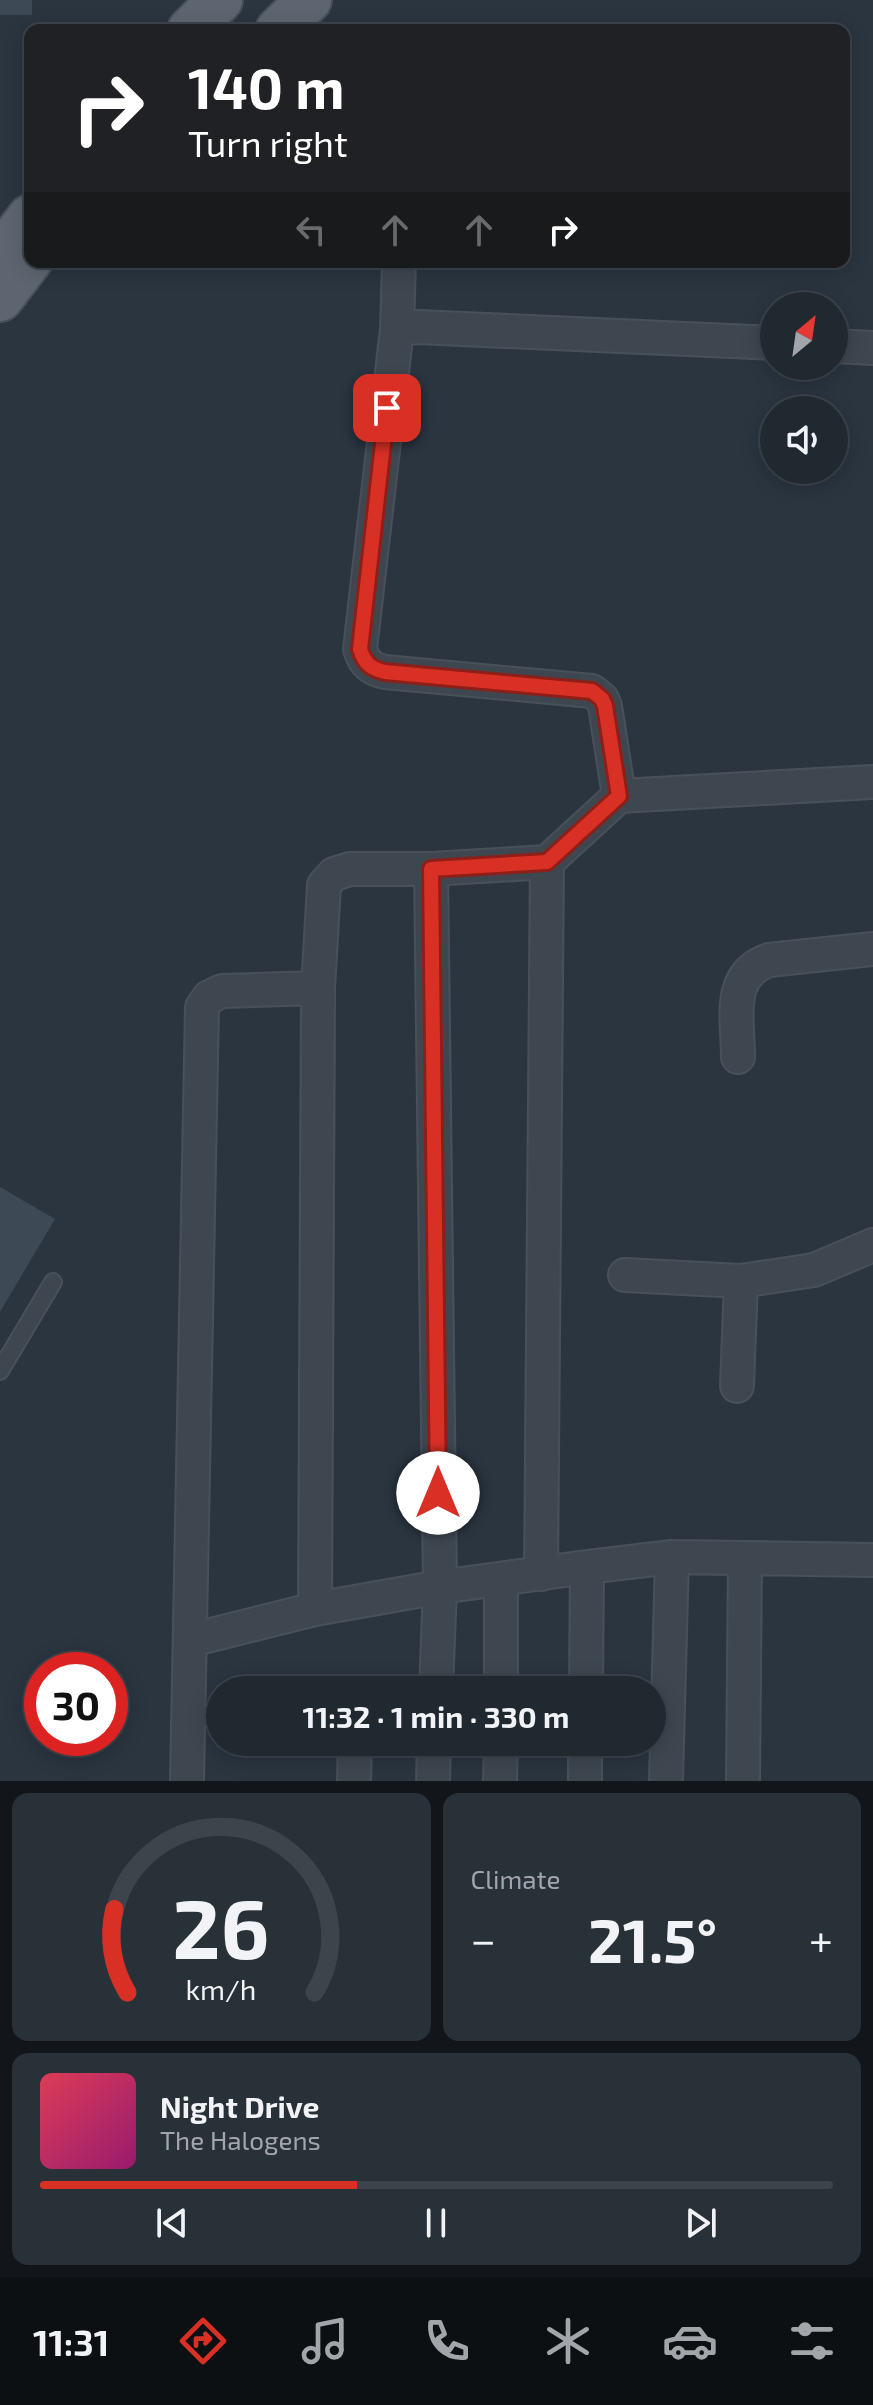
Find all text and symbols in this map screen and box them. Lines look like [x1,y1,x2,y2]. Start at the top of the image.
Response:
text: 140 m [188,53,345,120]
icon: right [56,56,160,160]
text: Turn right [188,121,348,164]
icon: left [289,208,333,252]
icon: ahead [373,208,417,252]
icon: ahead [457,208,501,252]
icon: right [541,208,585,252]
north arrow [760,292,848,380]
map controls [760,292,848,484]
pin [353,374,421,442]
icon: arrive [365,386,409,430]
button: sound [760,396,848,484]
position arrow [396,1451,480,1535]
speed limit sign: 30 [24,1652,128,1756]
text: 11:32 · 1 min · 330 m [302,1698,570,1734]
text: Climate [471,1863,560,1894]
text: 26 [173,1876,270,1976]
text: 21.5° [588,1903,717,1975]
text: − [471,1912,496,1965]
text: + [809,1912,833,1965]
text: km/h [186,1971,257,2006]
text: Night Drive [160,2088,319,2124]
text: The Halogens [160,2124,321,2155]
icon: previous [150,2201,194,2245]
icon: pause [414,2201,458,2245]
icon: next [679,2201,723,2245]
icon: directions [175,2313,231,2369]
icon: music [297,2313,353,2369]
icon: phone [419,2313,475,2369]
icon: climate [540,2313,596,2369]
icon: car [662,2313,718,2369]
icon: filters [784,2313,840,2369]
text: 11:31 [33,2320,109,2363]

